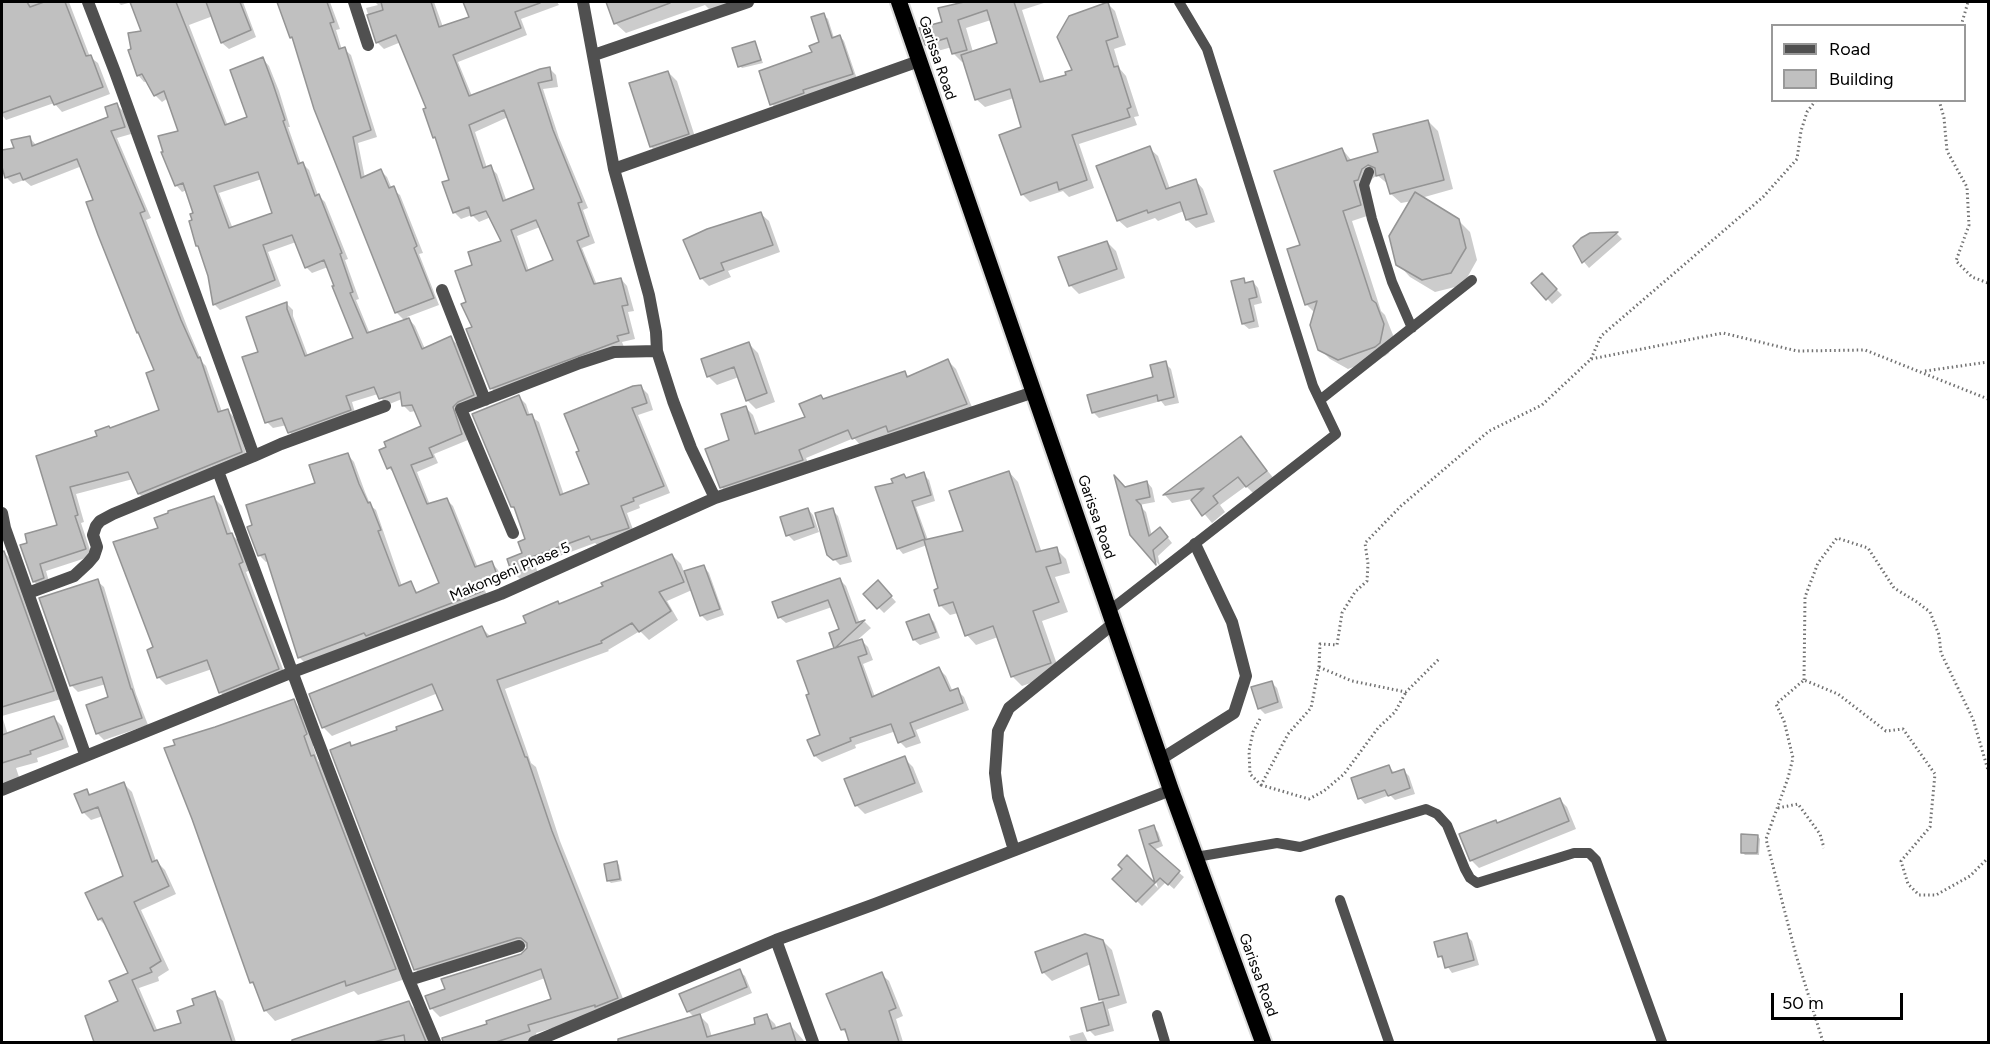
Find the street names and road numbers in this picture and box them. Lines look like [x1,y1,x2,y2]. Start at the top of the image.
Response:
street label: Garissa Road [914,14,960,102]
street label: Garissa Road [1073,473,1119,561]
street label: Makongeni Phase 5 [447,538,573,606]
street label: Garissa Road [1235,931,1281,1019]

